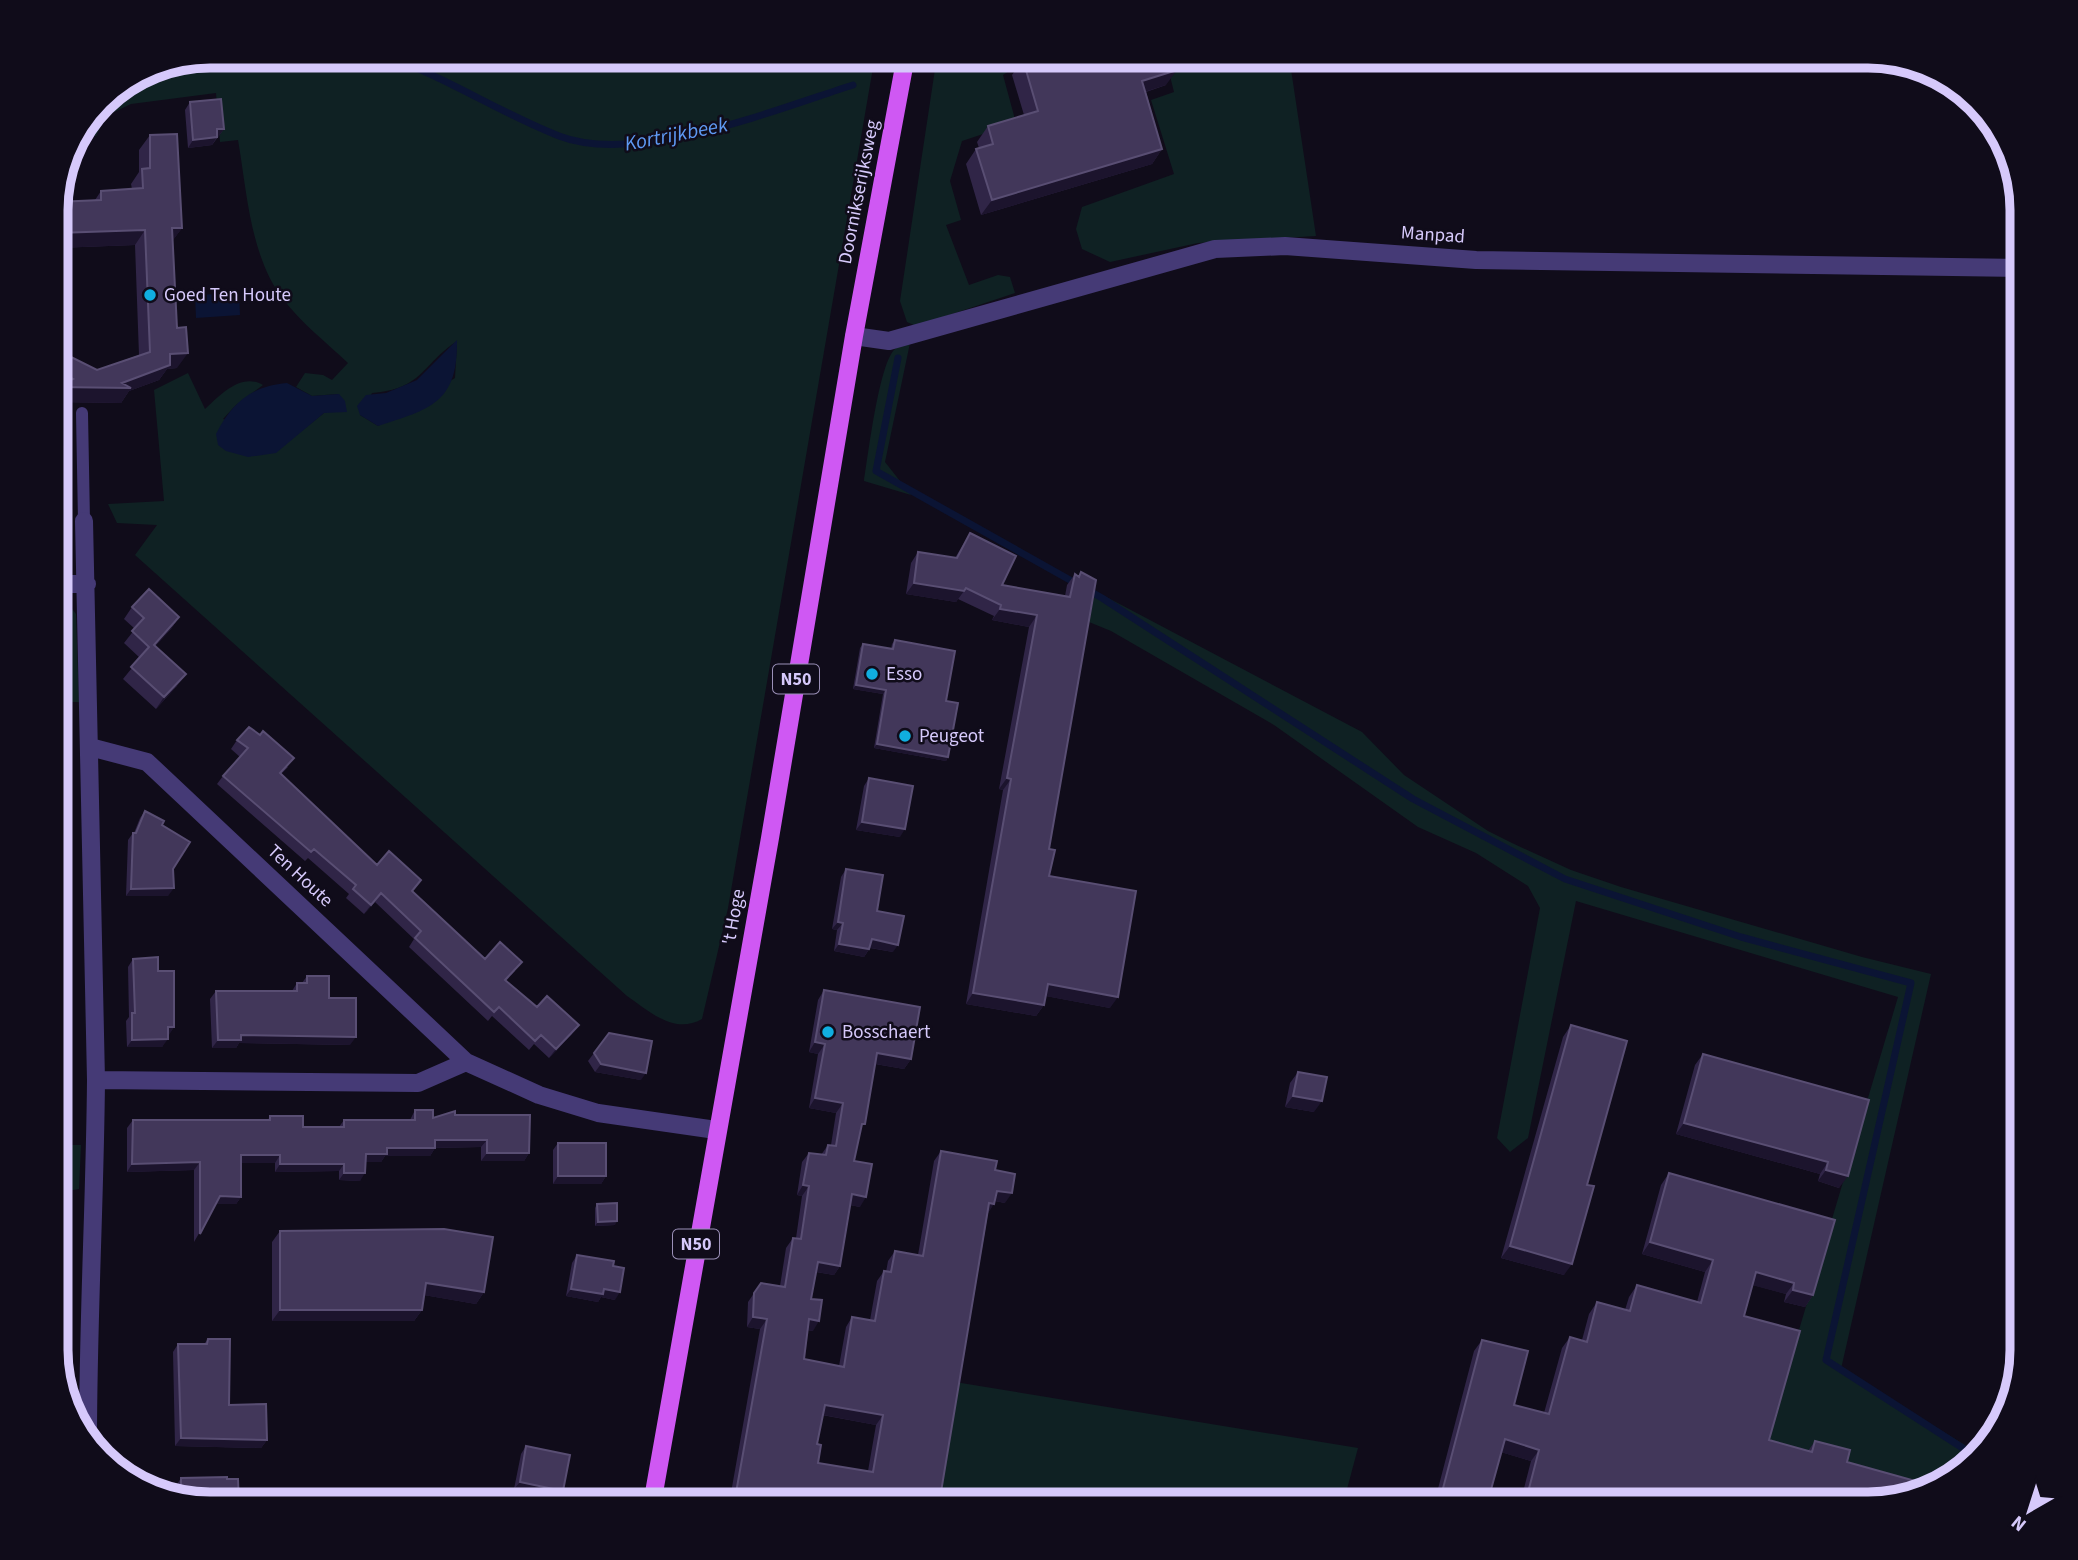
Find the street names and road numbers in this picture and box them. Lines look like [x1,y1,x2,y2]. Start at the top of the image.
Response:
street label: Doornikserijksweg [832,117,886,266]
street label: Manpad [1400,219,1466,251]
road number: N50 [773,664,819,694]
street label: Ten Houte [261,838,339,914]
street label: 't Hoge [716,887,752,947]
road number: N50 [673,1230,719,1259]

